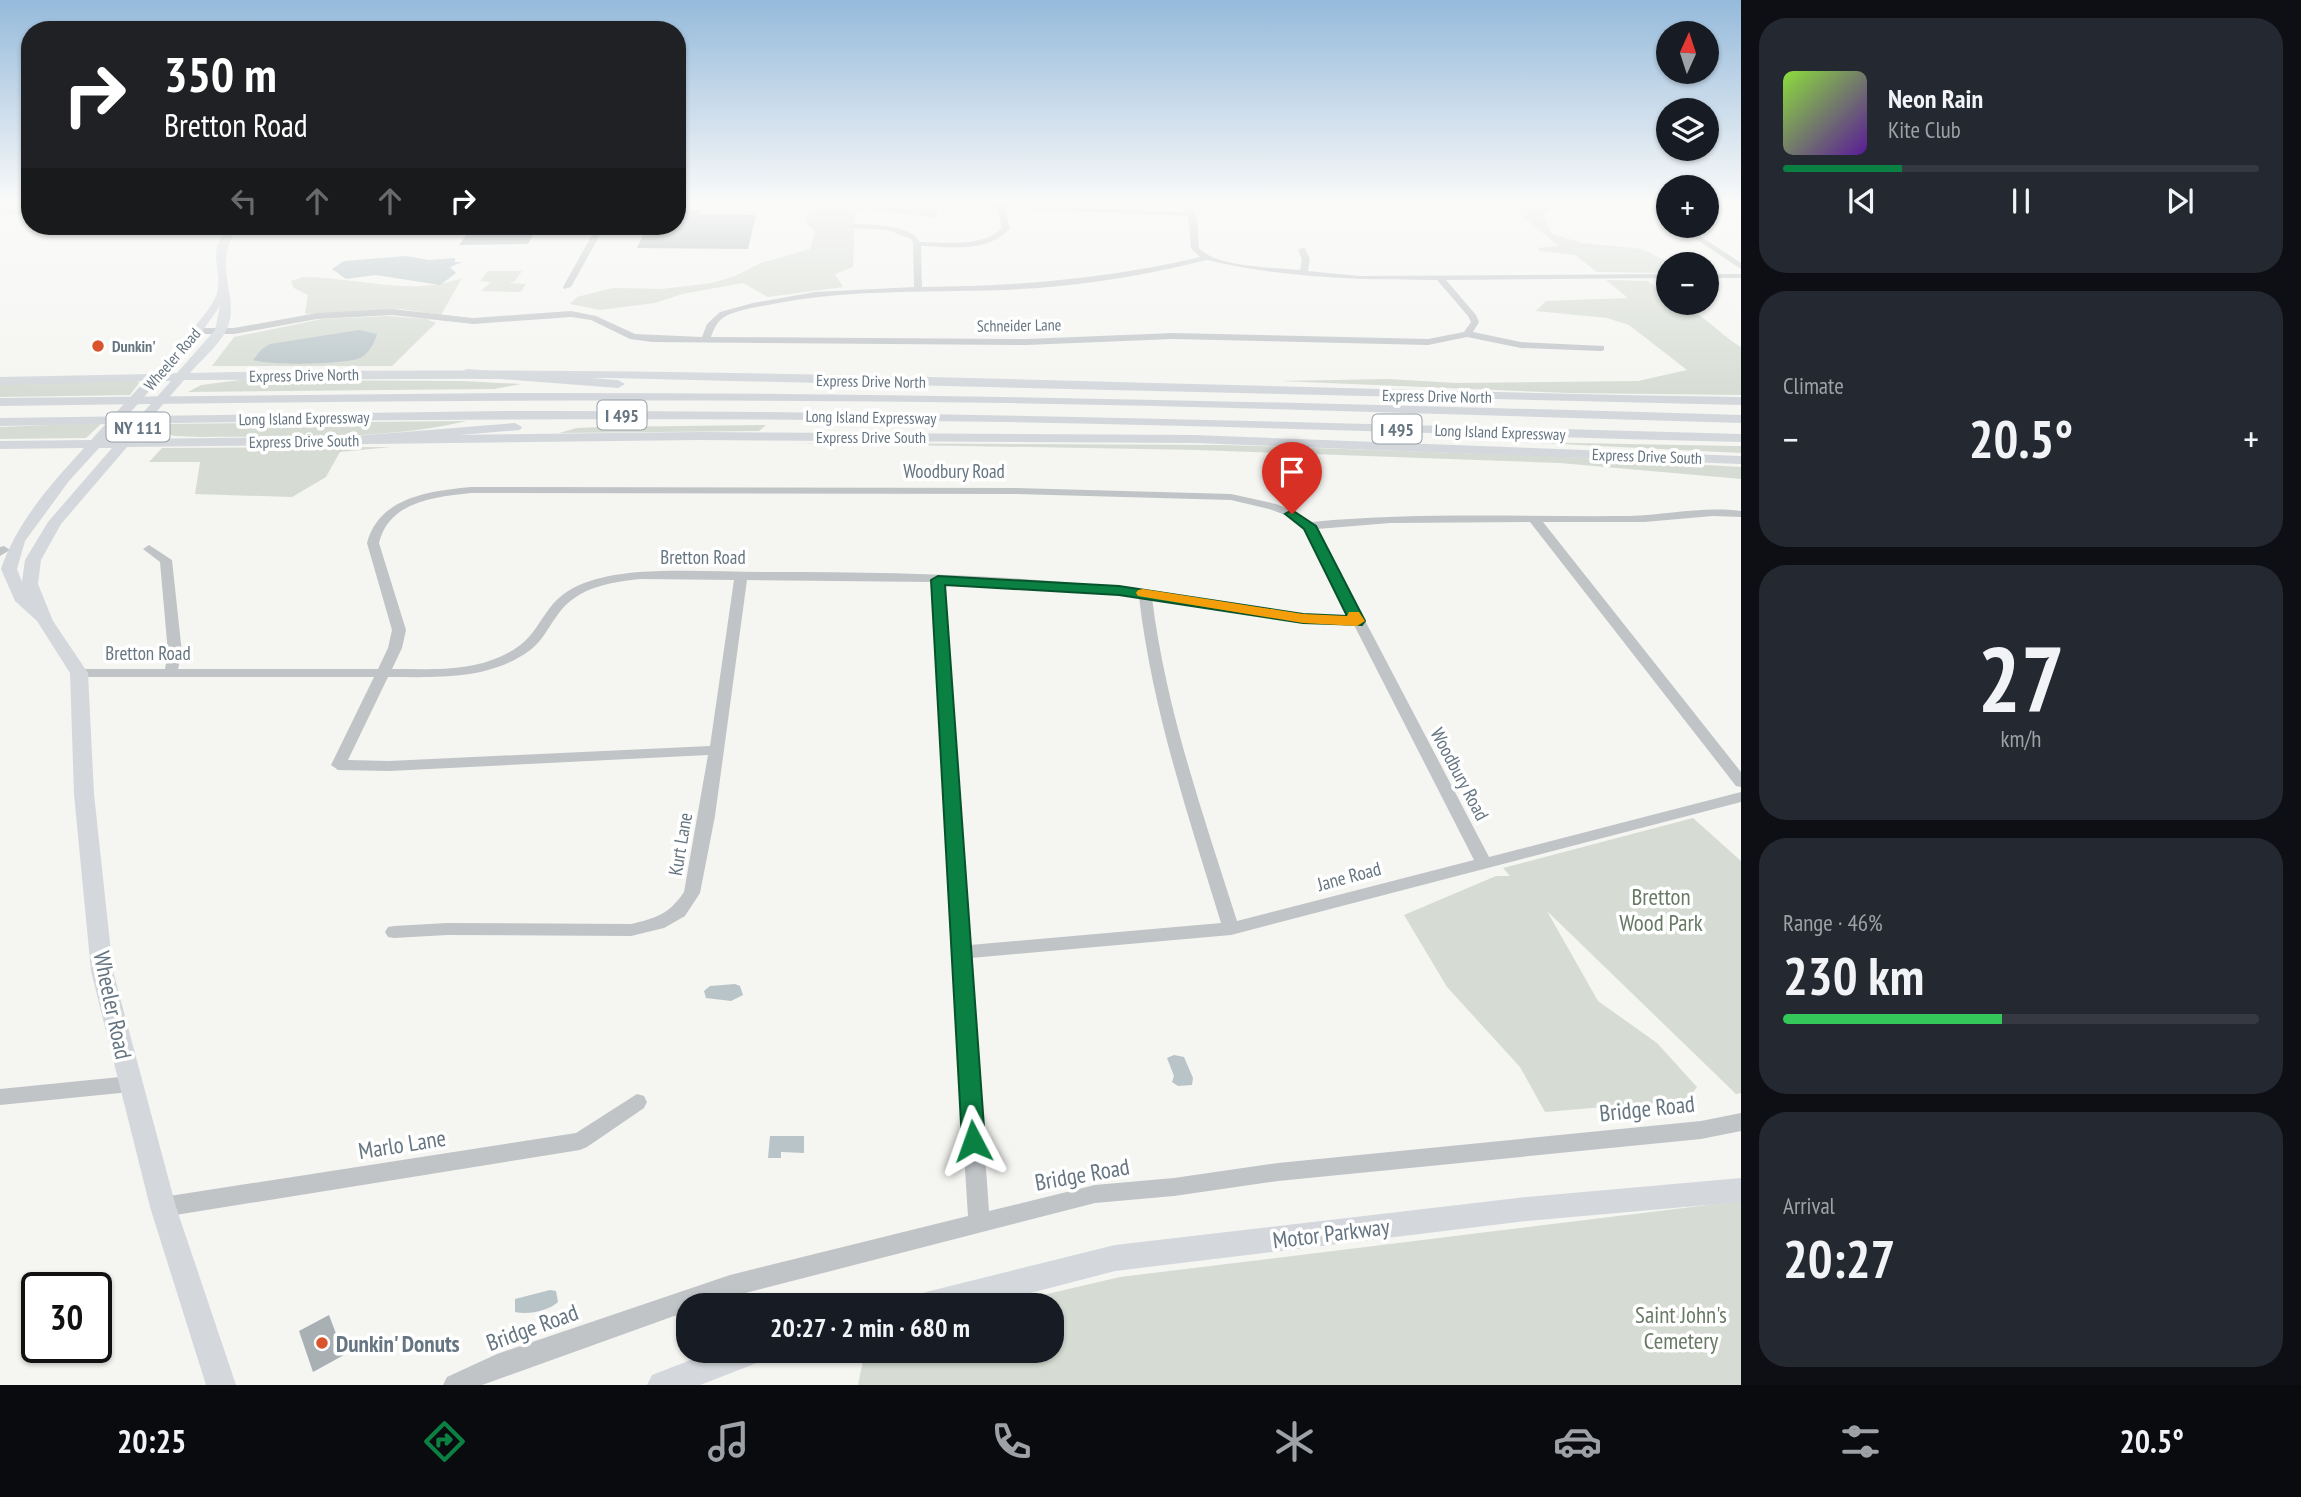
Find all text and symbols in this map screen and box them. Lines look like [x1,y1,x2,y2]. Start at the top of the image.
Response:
north arrow [1656,21,1718,84]
map controls [1656,21,1719,315]
text: 350 m [164,42,277,106]
icon: right [49,49,140,140]
text: Neon Rain [1888,82,1983,115]
button: layers [1656,98,1719,161]
text: Bretton Road [164,104,308,146]
text: Kite Club [1888,115,1961,144]
button: + [1656,175,1719,238]
icon: left [225,182,263,220]
icon: ahead [298,182,336,220]
icon: ahead [371,182,409,220]
icon: right [444,182,482,220]
icon: previous [1843,182,1881,220]
icon: pause [2002,182,2040,220]
icon: next [2161,182,2199,220]
button: − [1656,252,1719,315]
street label: Schneider Lane [977,314,1061,336]
street label: Wheeler Road [139,324,205,394]
place label: Dunkin' [112,336,156,356]
marker: Dunkin' [90,338,106,354]
street label: Express Drive North [249,364,359,386]
street label: Express Drive North [816,370,926,392]
text: Climate [1783,371,1844,400]
street label: Express Drive North [1382,385,1492,407]
road number: I 495 [598,400,646,430]
text: 20.5° [1969,405,2073,472]
street label: Long Island Expressway [805,406,937,428]
street label: Long Island Expressway [238,407,370,429]
road number: NY 111 [106,412,170,442]
road number: I 495 [1372,414,1422,444]
text: − [1783,414,1799,463]
text: + [2243,414,2259,463]
street label: Long Island Expressway [1434,420,1566,444]
street label: Express Drive South [816,427,926,447]
street label: Express Drive South [249,430,359,452]
pin [1262,442,1322,514]
street label: Express Drive South [1592,444,1702,468]
icon: arrive [1273,453,1311,491]
street label: Woodbury Road [903,459,1005,483]
street label: Bretton Road [660,545,746,569]
text: 27 [1978,619,2065,737]
street label: Bretton Road [105,641,191,665]
street label: Woodbury Road [1426,724,1494,824]
text: km/h [2001,724,2041,753]
street label: Kurt Lane [663,810,697,877]
street label: Jane Road [1314,856,1383,896]
park label: Bretton Wood Park [1619,882,1703,937]
text: Range · 46% [1783,908,1883,937]
text: 230 km [1783,942,1924,1009]
street label: Wheeler Road [87,948,139,1062]
street label: Bridge Road [1598,1089,1696,1127]
position arrow [936,1104,1010,1178]
street label: Marlo Lane [356,1123,448,1165]
street label: Bridge Road [1032,1151,1132,1197]
text: Arrival [1783,1191,1835,1220]
street label: Motor Parkway [1271,1211,1391,1255]
text: 20:27 [1783,1225,1895,1292]
speed limit sign: 30 [21,1272,112,1363]
street label: Bridge Road [482,1297,582,1357]
park label: Saint John's Cemetery [1635,1300,1727,1355]
text: 20:27 · 2 min · 680 m [770,1311,970,1344]
place label: Dunkin' Donuts [336,1329,460,1358]
marker: Dunkin' Donuts [314,1335,330,1351]
icon: directions [420,1417,469,1466]
icon: music [704,1417,753,1466]
icon: phone [987,1417,1036,1466]
icon: climate [1270,1417,1319,1466]
icon: car [1553,1417,1602,1466]
icon: filters [1836,1417,1885,1466]
text: 20:25 [117,1420,186,1462]
text: 20.5° [2120,1420,2184,1462]

